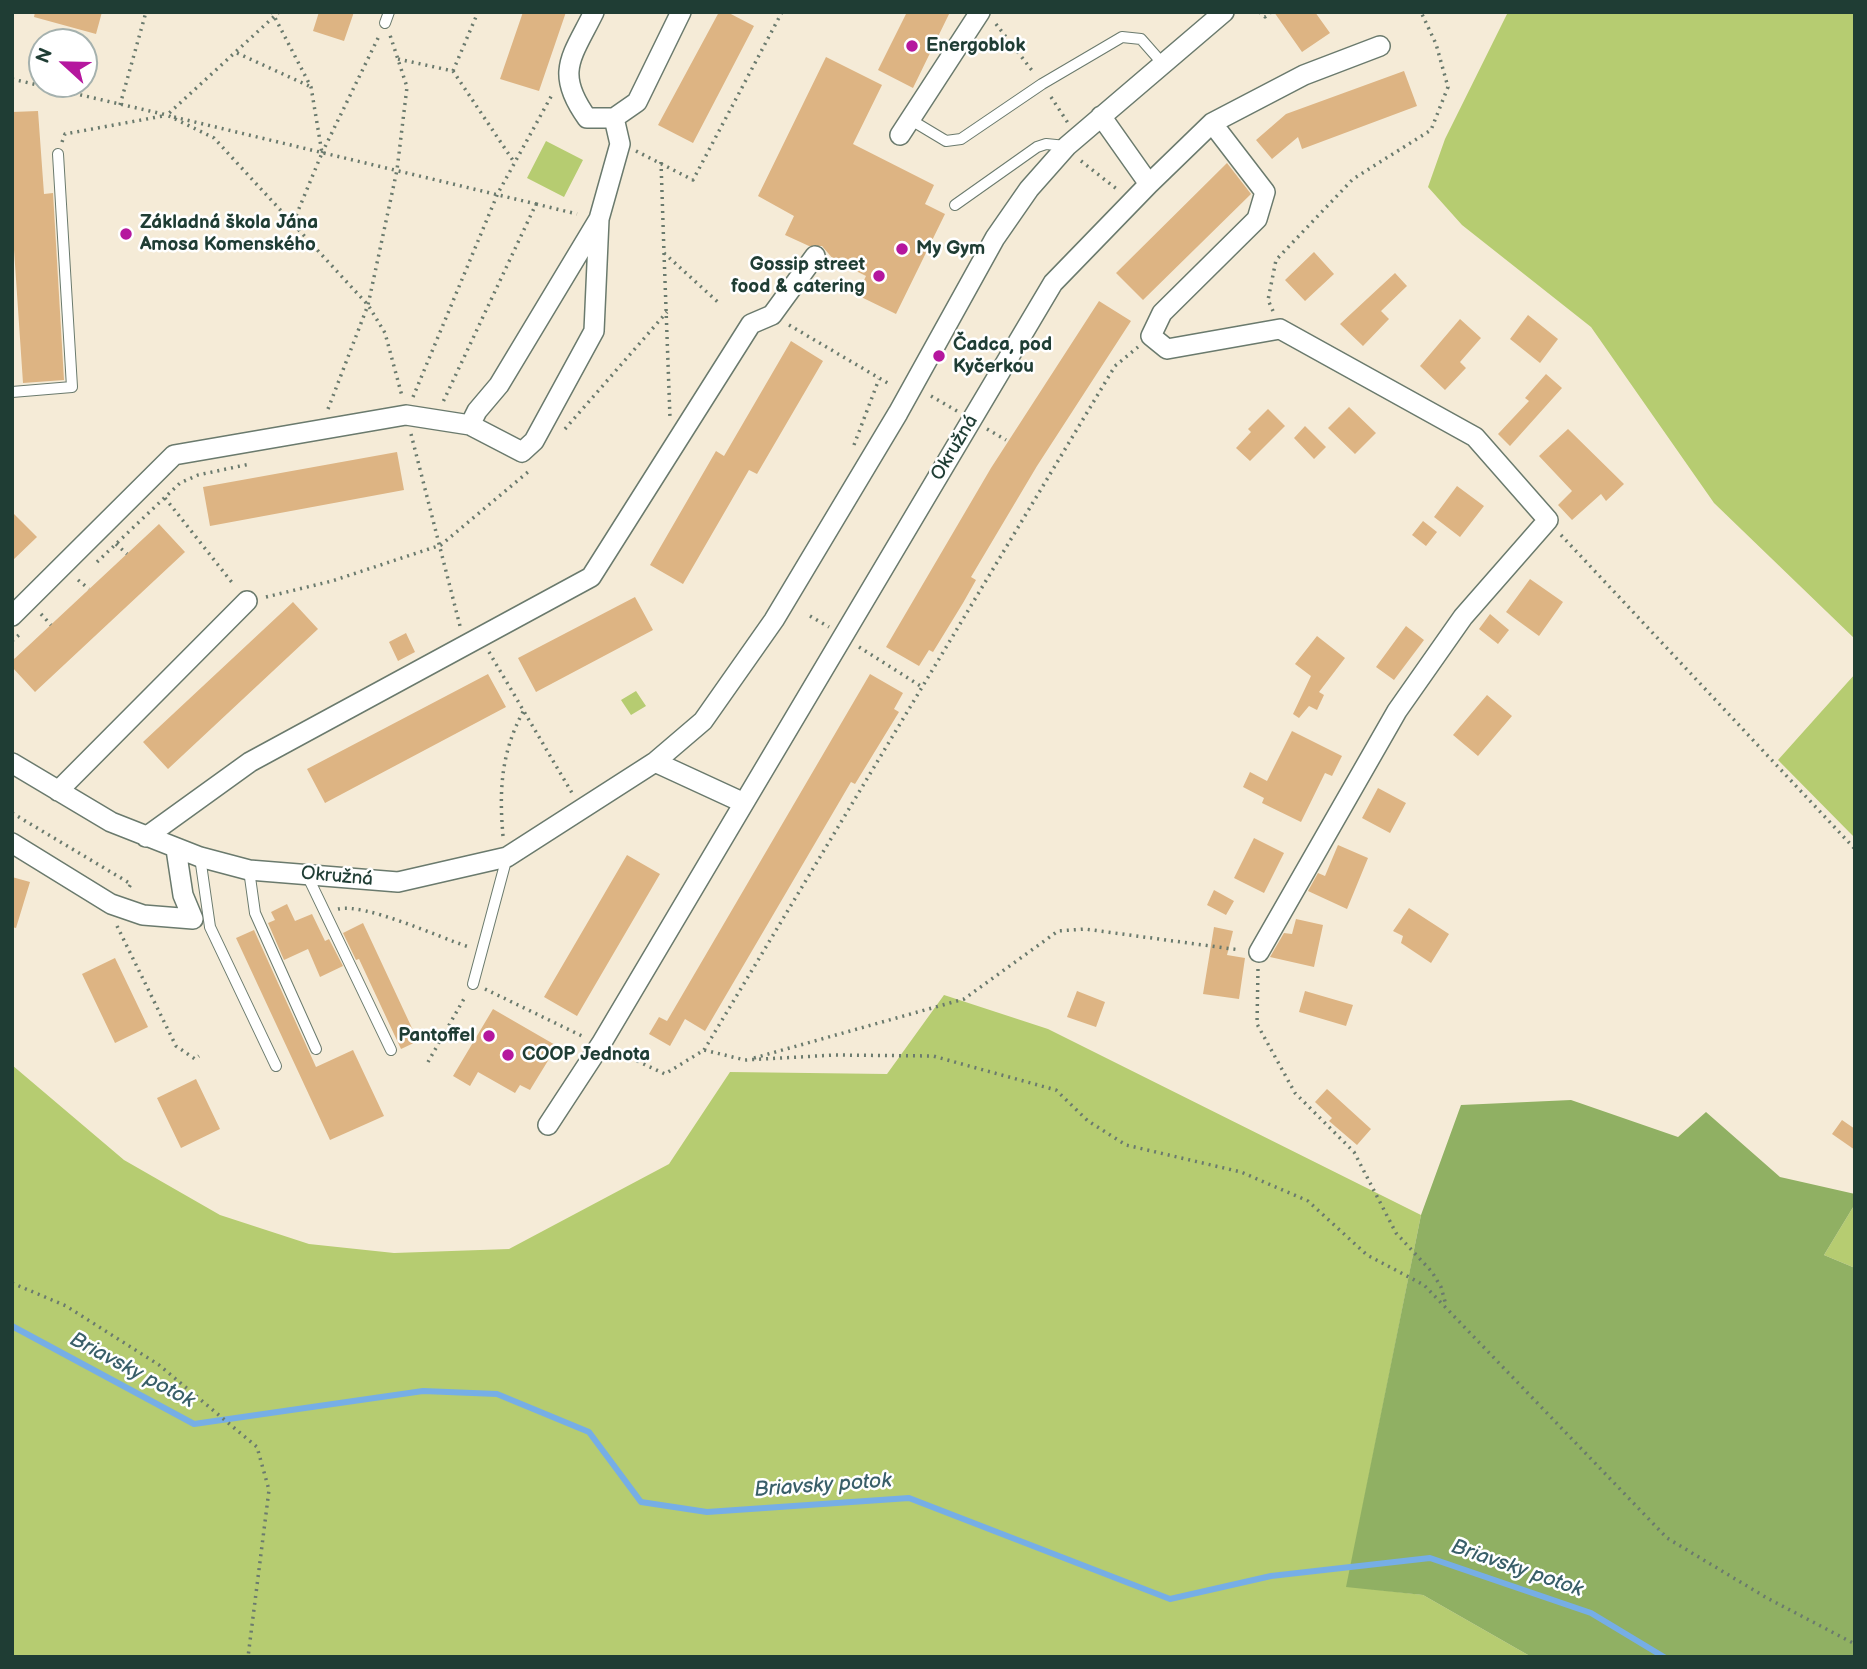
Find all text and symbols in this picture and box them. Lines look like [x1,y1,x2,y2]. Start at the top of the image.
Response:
north arrow [28,28,98,98]
place label: Energoblok [926,35,1025,57]
marker: Energoblok [904,38,920,54]
text: N [32,45,58,67]
place label: Základná škola Jána Amosa Komenského [140,212,318,256]
marker: Základná škola Jána Amosa Komenského [118,226,134,242]
place label: My Gym [916,238,985,260]
marker: My Gym [894,241,910,257]
place label: Gossip street food & catering [731,254,865,298]
marker: Gossip street food & catering [871,268,887,284]
place label: Čadca, pod Kyčerkou [953,334,1052,378]
marker: Čadca, pod Kyčerkou [931,348,947,364]
street label: Okružná [927,411,983,485]
street label: Okružná [300,862,374,892]
place label: Pantoffel [398,1025,475,1047]
marker: Pantoffel [481,1028,497,1044]
place label: COOP Jednota [522,1044,650,1066]
marker: COOP Jednota [500,1047,516,1063]
water label: Briavsky potok [65,1328,199,1414]
water label: Briavsky potok [754,1469,892,1503]
water label: Briavsky potok [1448,1535,1586,1603]

